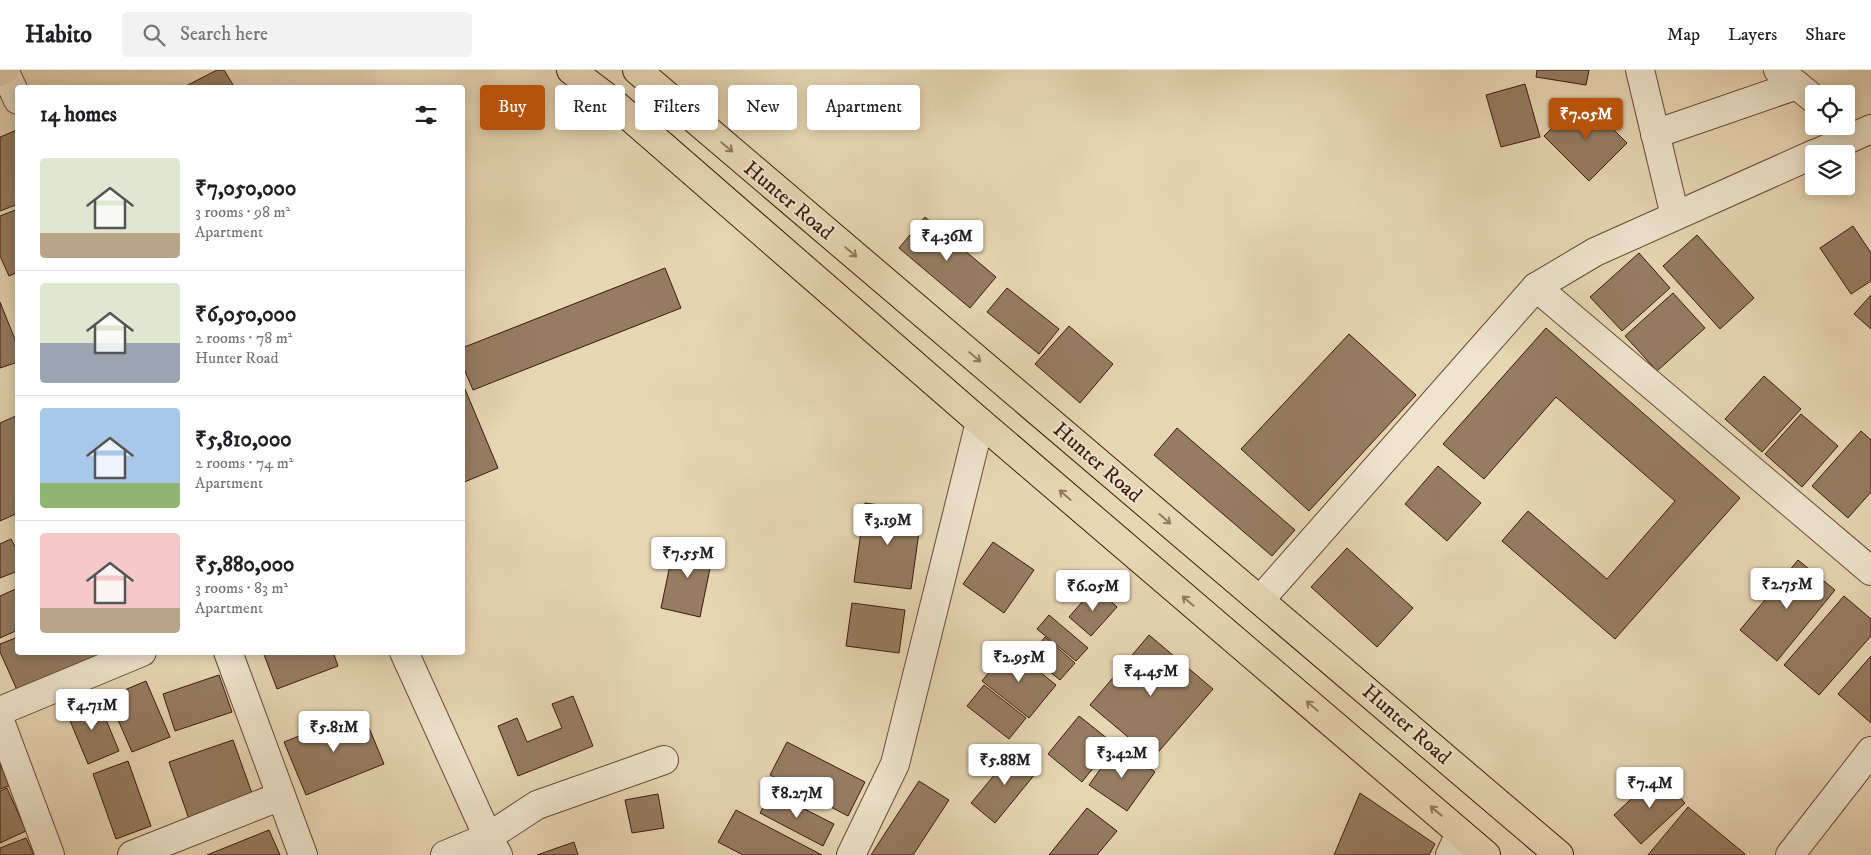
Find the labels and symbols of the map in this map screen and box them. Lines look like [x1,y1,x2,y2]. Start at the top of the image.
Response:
pin: ₹7.05M [1545,98,1627,140]
one-way arrow [720,142,733,153]
street label: Hunter Road [738,156,839,246]
pin: ₹4.36M [906,220,988,262]
one-way arrow [844,246,857,257]
one-way arrow [968,351,981,362]
street label: Hunter Road [1047,417,1148,509]
one-way arrow [1059,490,1072,501]
pin: ₹3.19M [847,504,929,546]
one-way arrow [1159,514,1172,525]
pin: ₹7.55M [647,536,729,579]
pin: ₹2.75M [1746,568,1828,610]
pin: ₹6.05M [1052,570,1134,612]
one-way arrow [1182,595,1195,606]
pin: ₹2.95M [978,640,1060,683]
pin: ₹4.45M [1110,654,1192,697]
street label: Hunter Road [1356,679,1457,771]
pin: ₹4.71M [51,688,133,731]
one-way arrow [1306,701,1319,712]
pin: ₹5.81M [293,710,375,753]
pin: ₹3.42M [1081,736,1163,779]
pin: ₹5.88M [964,744,1046,786]
pin: ₹7.4M [1615,766,1685,809]
pin: ₹8.27M [756,776,838,819]
one-way arrow [1429,806,1442,817]

